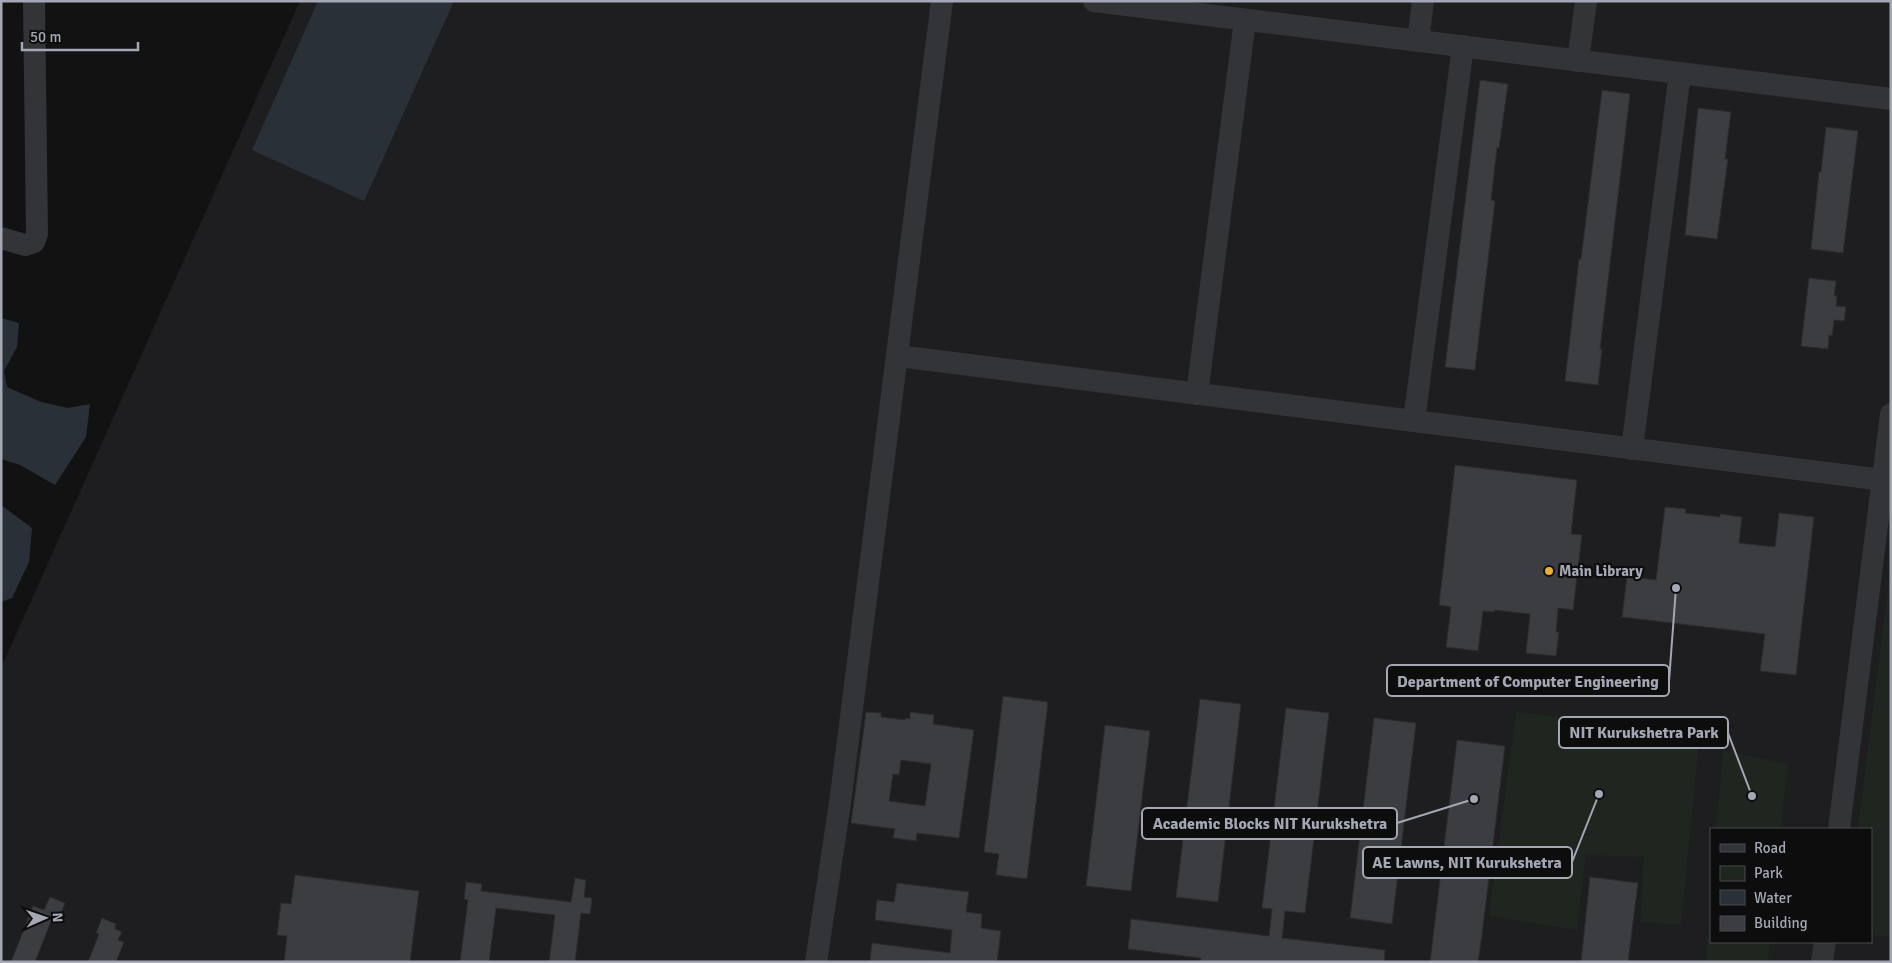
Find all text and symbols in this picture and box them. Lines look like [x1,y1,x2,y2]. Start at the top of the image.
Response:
scale bar [22,20,139,52]
text: 50 m [30,28,61,46]
place label: Main Library [1559,562,1643,580]
marker: Main Library [1543,565,1555,577]
callout: Department of Computer Engineering [1387,665,1669,696]
text: Department of Computer Engineering [1397,672,1659,692]
callout: NIT Kurukshetra Park [1559,717,1728,748]
text: NIT Kurukshetra Park [1569,723,1719,743]
callout: Academic Blocks NIT Kurukshetra [1142,808,1397,839]
text: Academic Blocks NIT Kurukshetra [1153,814,1387,834]
legend [1710,828,1872,943]
text: Road [1754,839,1786,857]
callout: AE Lawns, NIT Kurukshetra [1363,847,1572,878]
text: AE Lawns, NIT Kurukshetra [1372,853,1562,873]
text: Park [1754,864,1783,882]
text: Water [1754,889,1792,907]
north arrow [20,893,70,943]
text: N [49,912,66,923]
text: Building [1754,914,1808,932]

